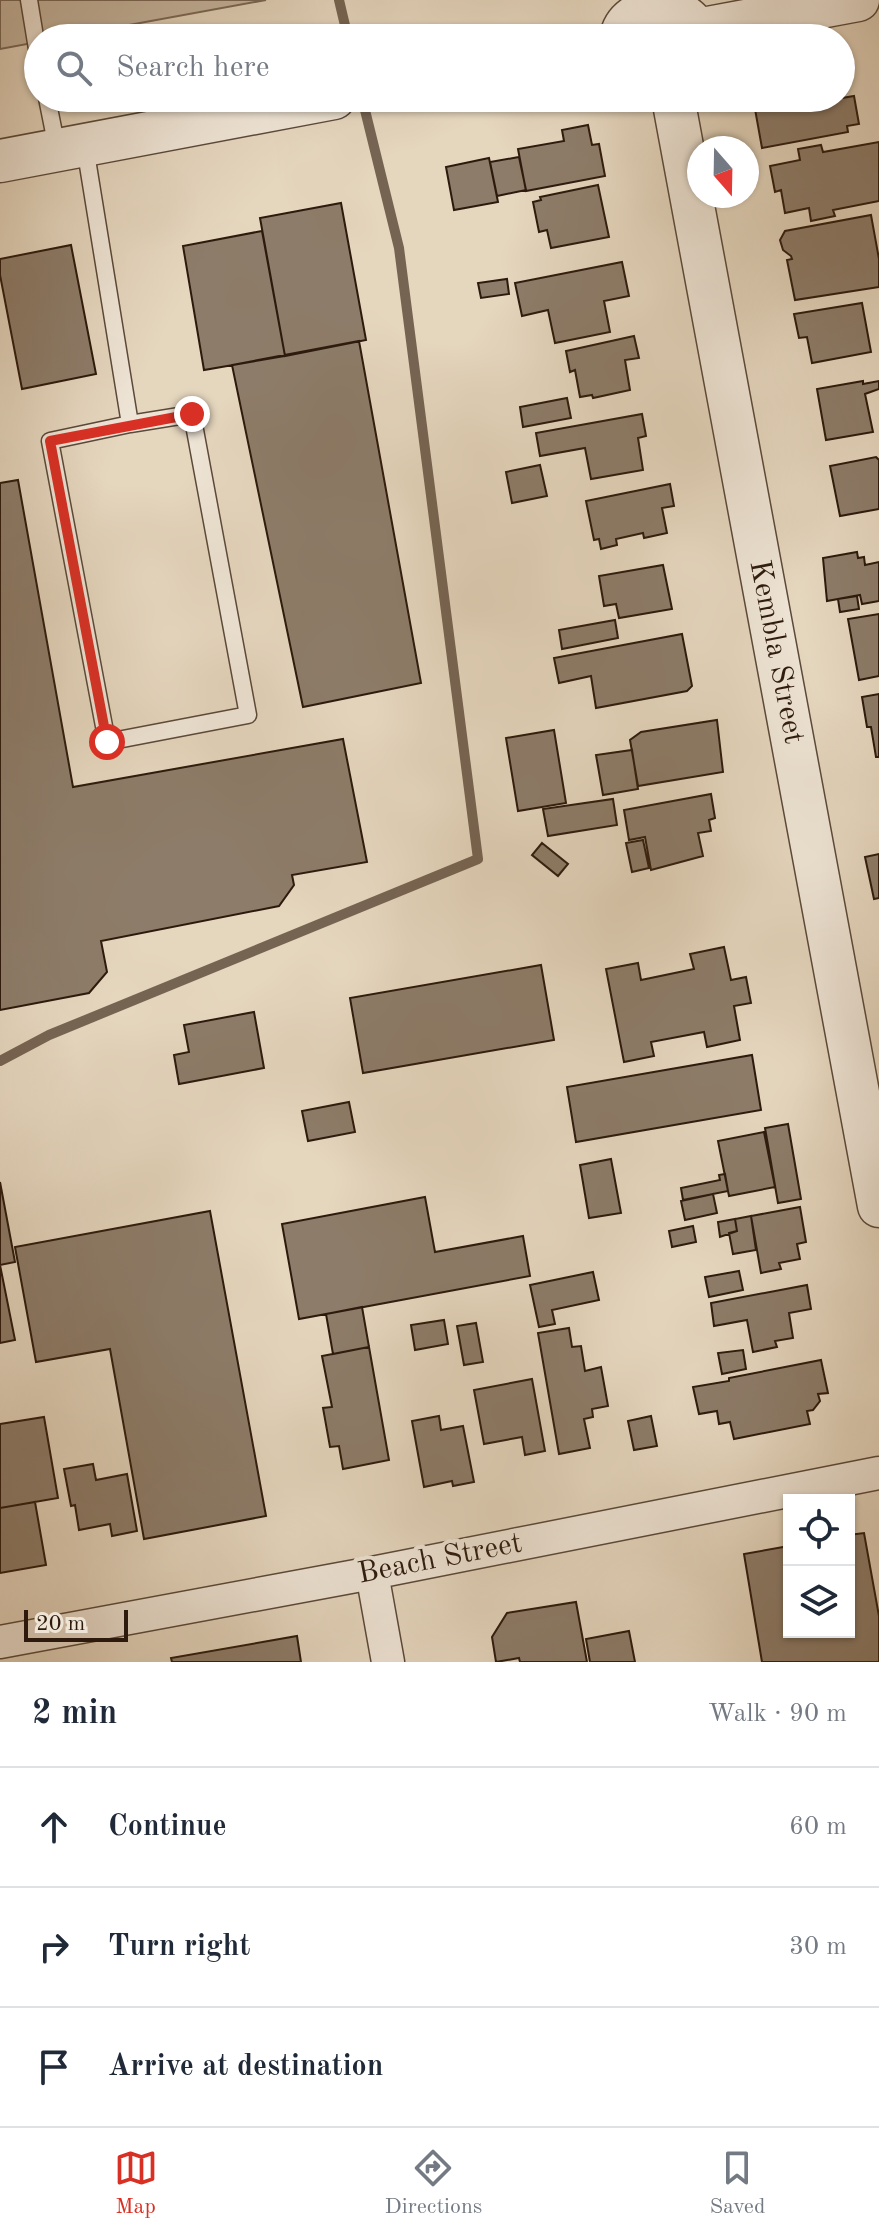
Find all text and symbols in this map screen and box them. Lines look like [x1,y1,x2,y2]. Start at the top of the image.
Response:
search box [24,24,855,112]
icon: search [52,46,96,90]
text: Search here [116,53,270,83]
north arrow [687,136,759,208]
route end [174,396,210,432]
street label: Kembla Street [743,558,809,746]
route start [89,724,125,760]
map controls [783,1494,855,1638]
button: locate [783,1494,855,1566]
street label: Beach Street [355,1528,525,1590]
button: layers [783,1566,855,1638]
scale bar [24,1606,128,1642]
text: 20 m [36,1613,85,1635]
text: 2 min [32,1697,117,1731]
text: Walk · 90 m [708,1701,847,1727]
icon: ahead [32,1805,76,1849]
text: Continue [108,1812,227,1842]
text: 60 m [789,1814,847,1840]
icon: right [32,1925,76,1969]
text: Turn right [108,1932,250,1962]
text: 30 m [789,1934,847,1960]
icon: arrive [32,2045,76,2089]
text: Arrive at destination [108,2052,383,2082]
tab: Map [114,2146,158,2221]
tab: Directions [385,2146,482,2221]
tab: Saved [709,2146,765,2221]

